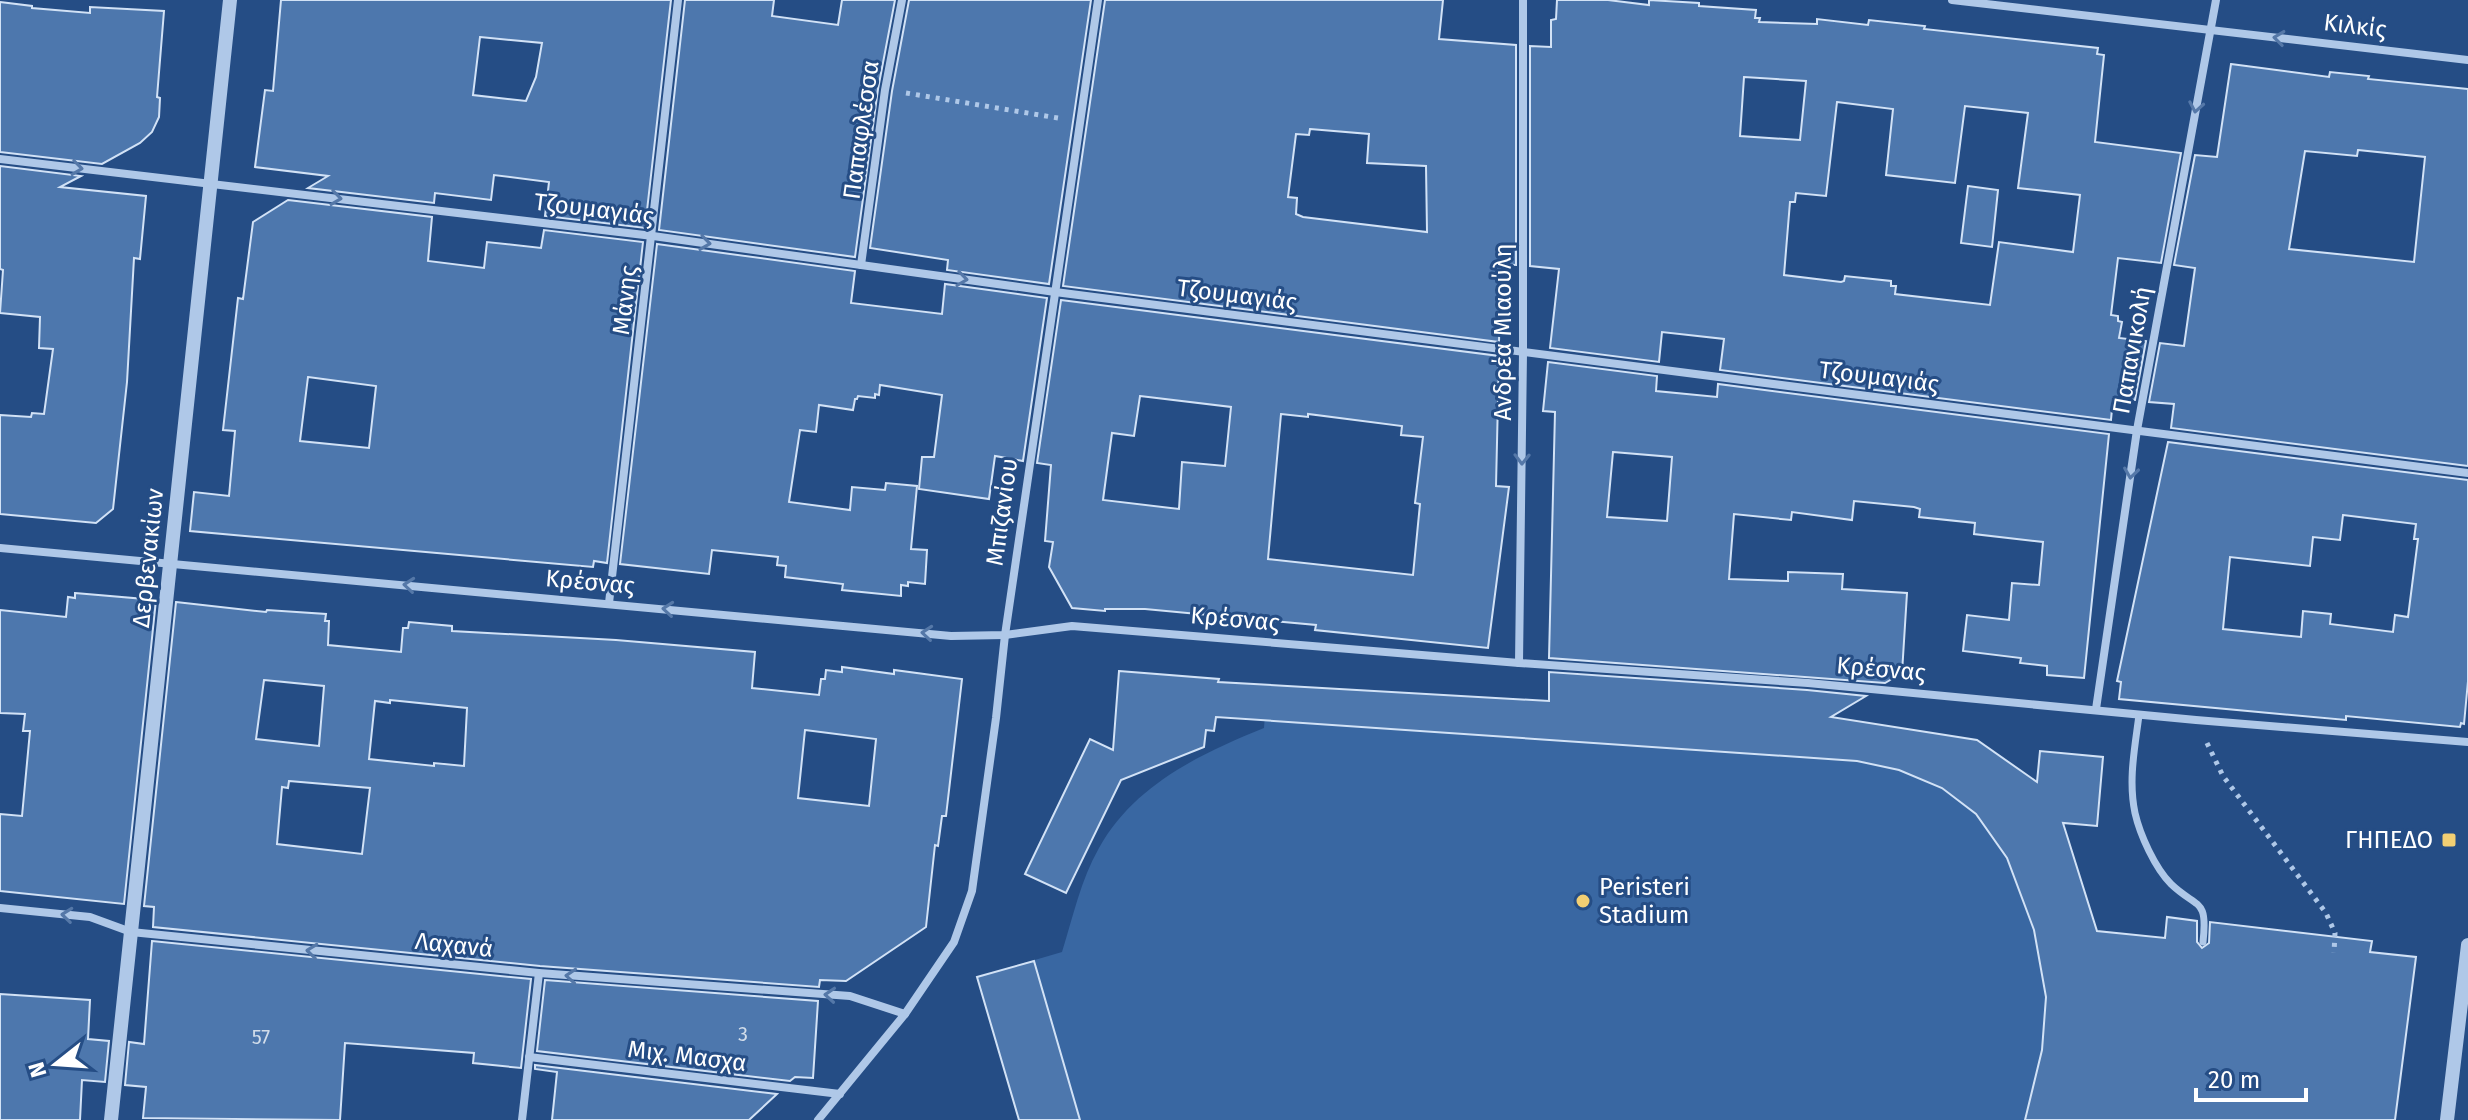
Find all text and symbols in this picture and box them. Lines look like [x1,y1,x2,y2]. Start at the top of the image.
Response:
street label: Κιλκίς [2322,8,2388,44]
one-way arrow [2272,29,2285,46]
street label: Παπαφλέσσα [837,59,885,201]
one-way arrow [2189,100,2206,113]
one-way arrow [71,160,84,177]
street label: Τζουμαγιάς [533,188,655,230]
one-way arrow [329,189,343,206]
one-way arrow [698,234,712,251]
street label: Ανδρέα Μιαούλη [1489,243,1517,421]
street label: Μάνης [607,264,643,336]
one-way arrow [956,270,969,287]
street label: Τζουμαγιάς [1176,274,1298,316]
street label: Παπανικολή [2107,284,2157,416]
street label: Τζουμαγιάς [1818,356,1940,398]
one-way arrow [1513,453,1531,466]
street label: Μπιζανίου [981,456,1023,568]
one-way arrow [2123,466,2140,480]
street label: Δερβενακίων [127,486,169,629]
street label: Κρέσνας [544,564,636,600]
one-way arrow [402,577,415,594]
one-way arrow [661,601,674,618]
street label: Κρέσνας [1189,601,1281,637]
one-way arrow [920,625,933,642]
street label: Κρέσνας [1835,651,1927,687]
place label: ΓΗΠΕΔΟ [2345,826,2433,854]
marker: ΓΗΠΕΔΟ [2440,831,2458,849]
place label: Peristeri Stadium [1599,873,1690,929]
marker: Peristeri Stadium [1574,892,1592,910]
one-way arrow [60,906,73,923]
street label: Λαχανά [414,927,494,963]
one-way arrow [305,942,318,959]
one-way arrow [564,968,577,985]
one-way arrow [823,987,836,1004]
house number: 3 [738,1022,748,1046]
north arrow [16,1024,96,1104]
house number: 57 [252,1025,270,1049]
street label: Μιχ. Μασχα [626,1035,748,1077]
scale bar [2196,1052,2306,1102]
text: N [22,1059,52,1081]
text: 20 m [2208,1066,2260,1094]

